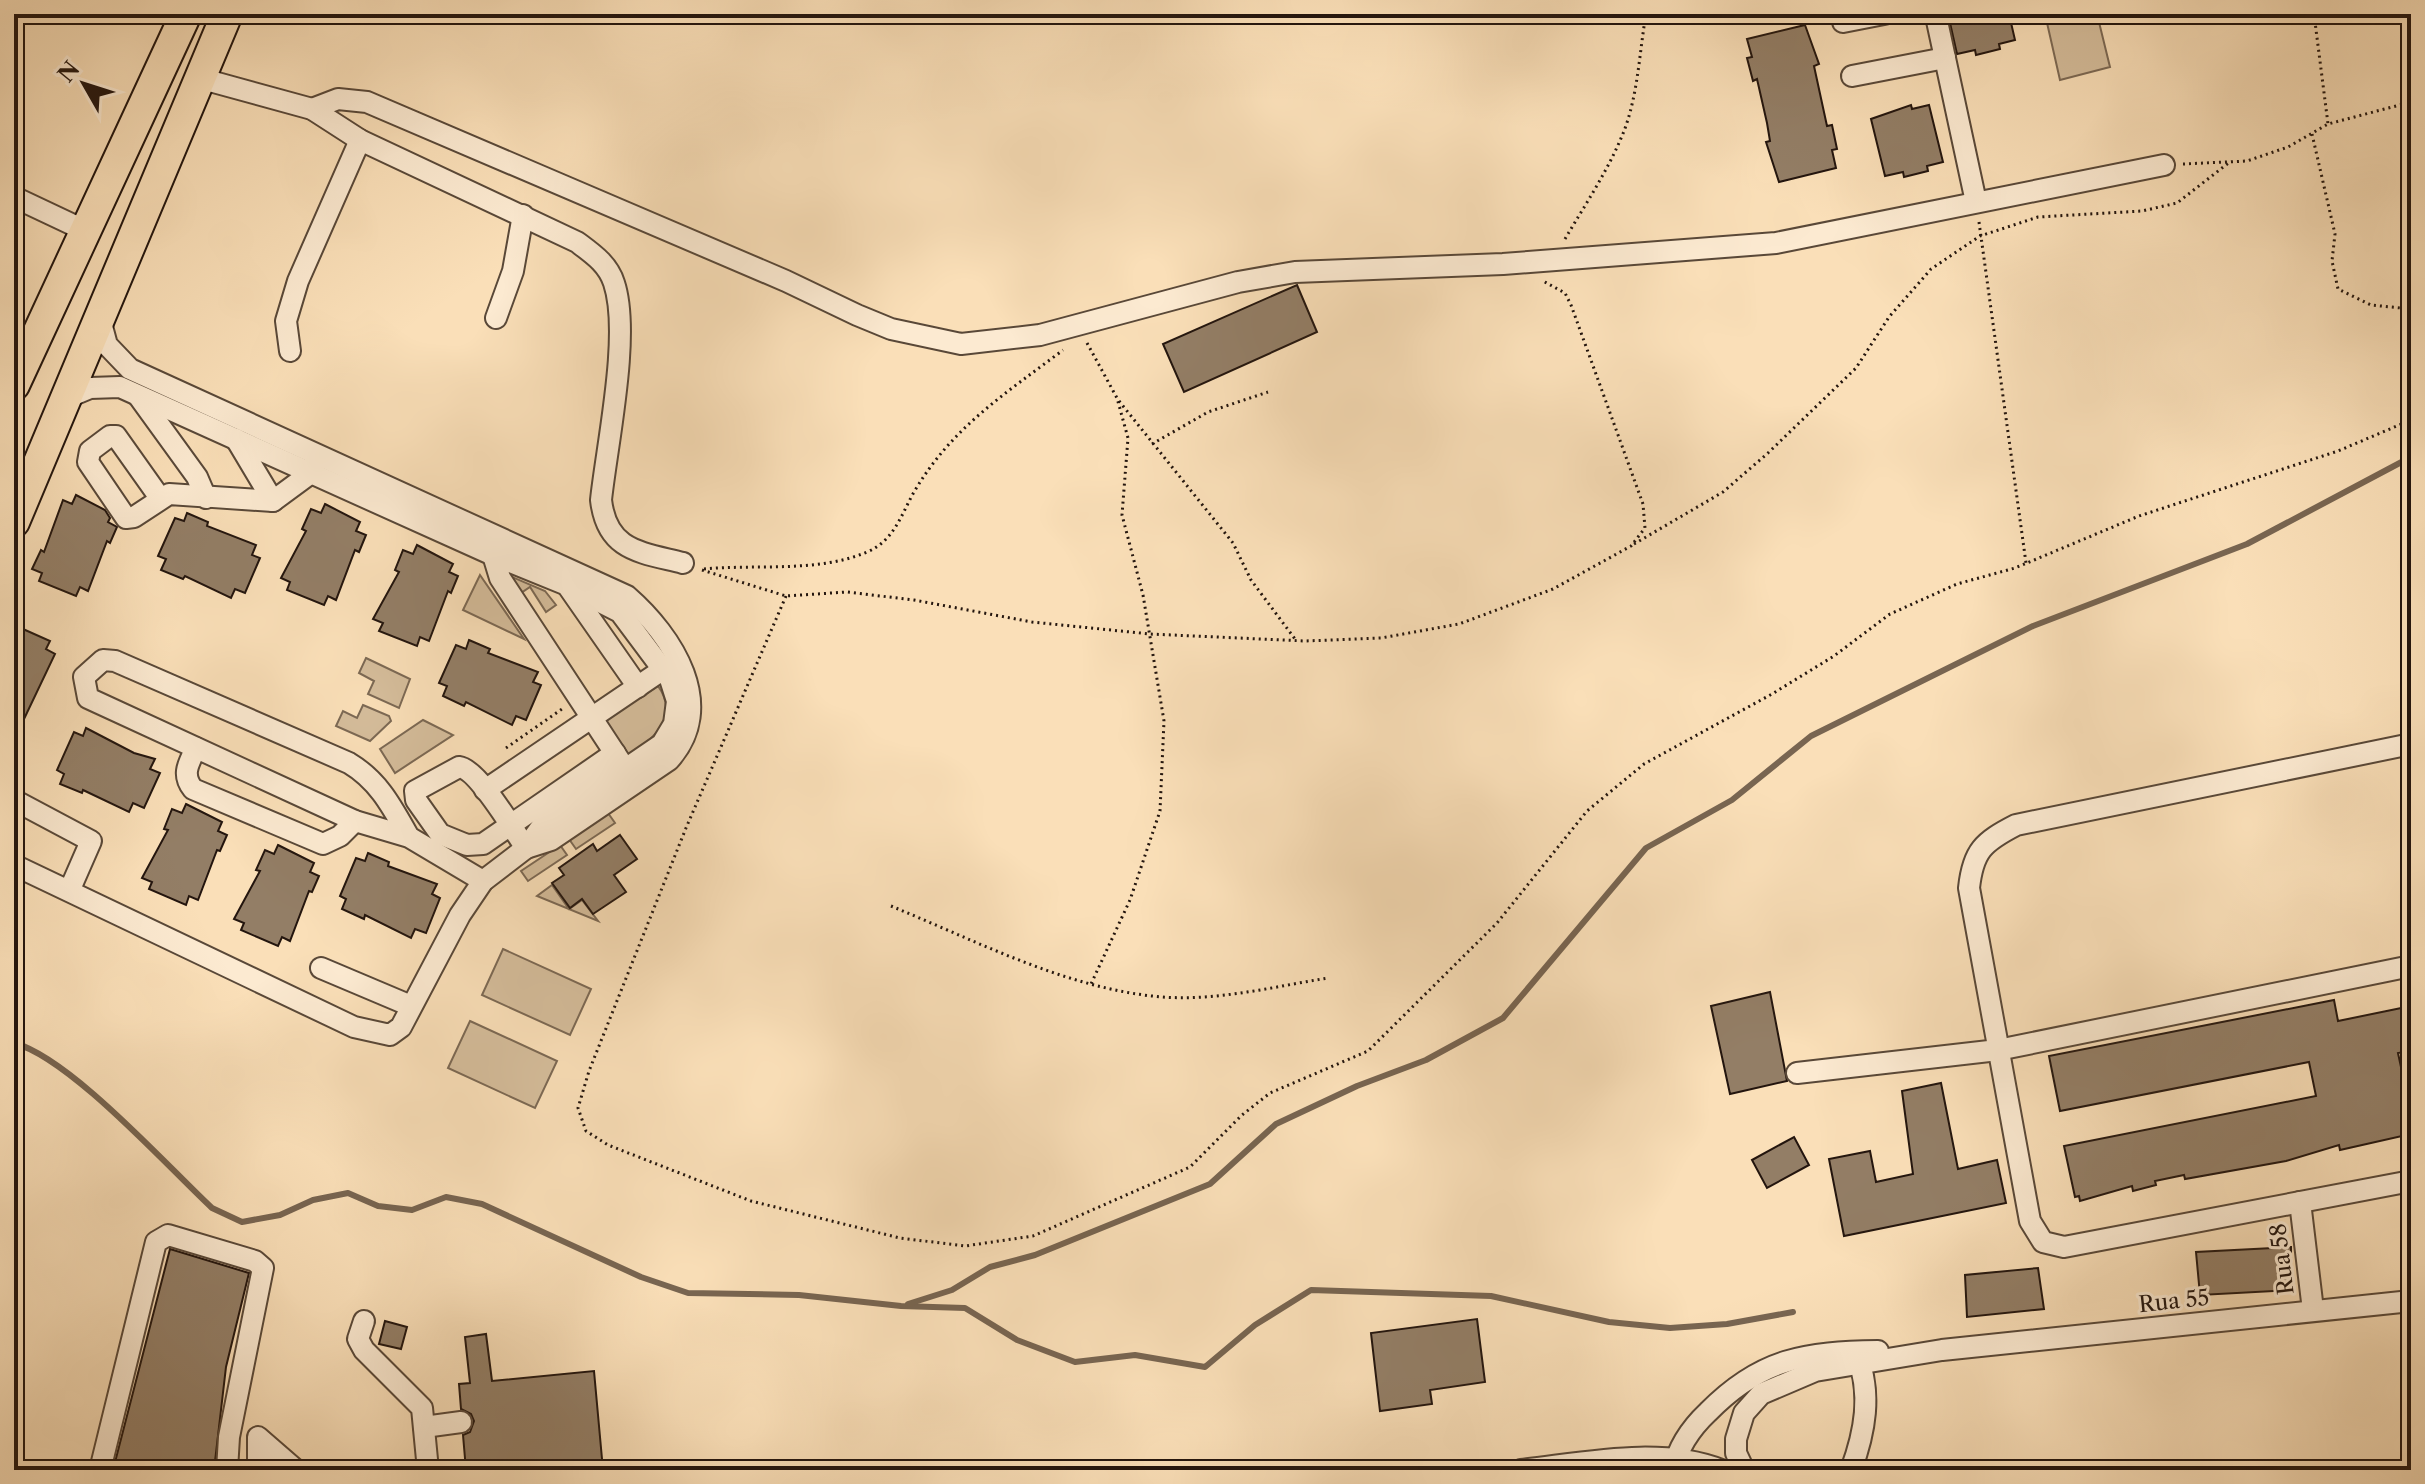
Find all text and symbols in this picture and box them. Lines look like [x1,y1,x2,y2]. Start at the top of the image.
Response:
north arrow [44,44,124,124]
text: N [52,56,85,88]
street label: Rua 58 [2264,1222,2300,1296]
street label: Rua 55 [2137,1284,2211,1318]

